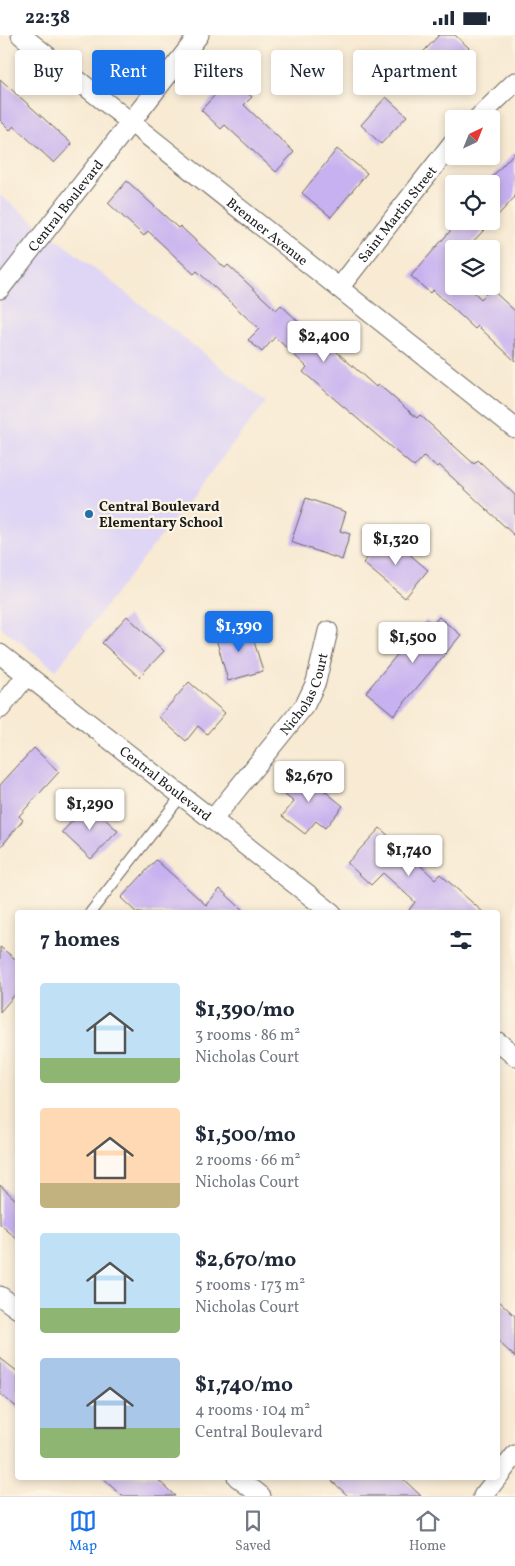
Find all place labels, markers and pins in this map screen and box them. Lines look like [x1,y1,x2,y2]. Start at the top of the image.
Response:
pin: $2,400 [283,321,365,363]
place label: Central Boulevard Elementary School [99,498,223,533]
marker: Central Boulevard Elementary School [83,508,95,520]
pin: $1,320 [355,523,437,566]
pin: $1,390 [198,611,280,653]
pin: $1,500 [372,621,454,664]
pin: $2,670 [268,761,350,803]
pin: $1,290 [49,789,131,831]
pin: $1,740 [368,835,450,877]

